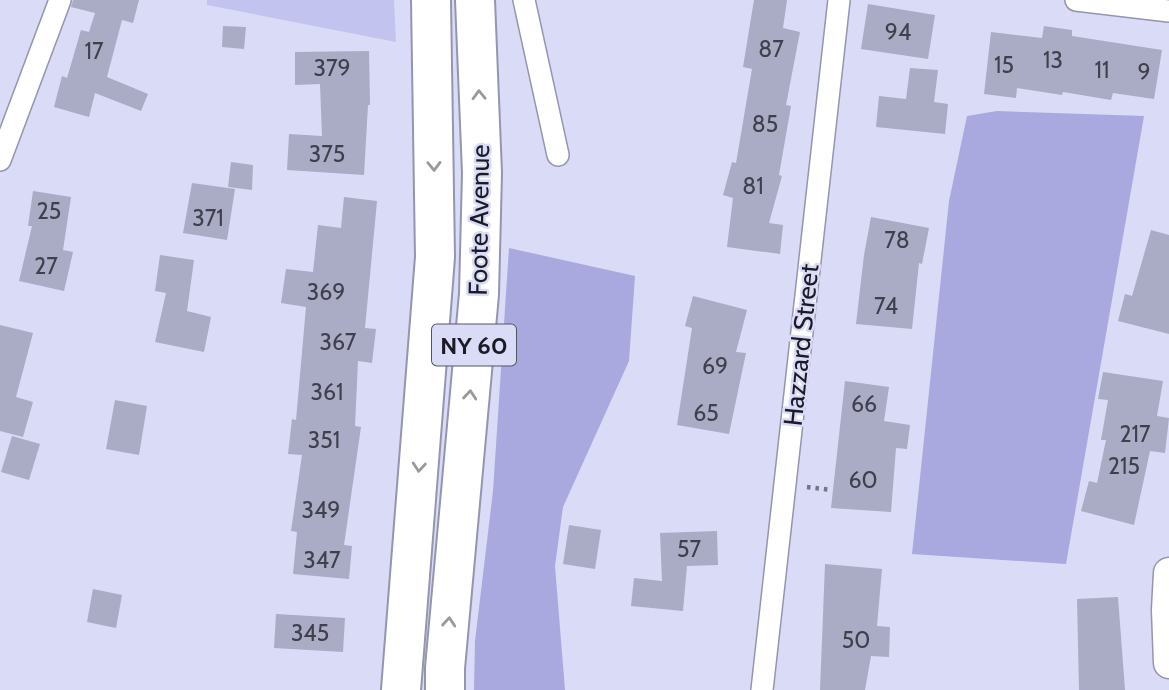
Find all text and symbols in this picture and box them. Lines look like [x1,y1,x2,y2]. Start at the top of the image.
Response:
house number: 94 [885,18,911,46]
house number: 87 [758,35,784,63]
house number: 17 [84,37,104,65]
house number: 13 [1043,46,1063,74]
house number: 15 [994,51,1014,79]
house number: 379 [313,54,351,82]
house number: 11 [1095,56,1110,84]
house number: 9 [1137,58,1151,86]
one-way arrow [471,89,486,100]
house number: 85 [752,110,778,138]
house number: 375 [309,140,345,168]
street label: Foote Avenue [462,144,496,296]
one-way arrow [426,161,442,172]
house number: 81 [742,172,764,200]
house number: 25 [37,197,61,225]
house number: 371 [192,204,224,232]
house number: 78 [884,226,910,254]
house number: 27 [34,252,58,280]
street label: Hazzard Street [777,262,825,427]
house number: 369 [307,278,345,306]
house number: 74 [874,292,898,320]
road number: NY 60 [432,324,516,366]
house number: 367 [320,328,357,356]
house number: 69 [702,352,728,380]
house number: 361 [311,378,343,406]
one-way arrow [462,390,477,401]
house number: 66 [851,390,877,418]
house number: 65 [693,399,719,427]
house number: 217 [1119,420,1151,448]
house number: 351 [308,426,340,454]
house number: 215 [1108,452,1140,480]
one-way arrow [412,461,427,472]
house number: 60 [848,466,878,494]
house number: 349 [302,496,340,524]
house number: 57 [677,535,701,563]
house number: 347 [303,546,341,574]
one-way arrow [441,616,456,627]
house number: 345 [291,619,329,647]
house number: 50 [842,626,870,654]

